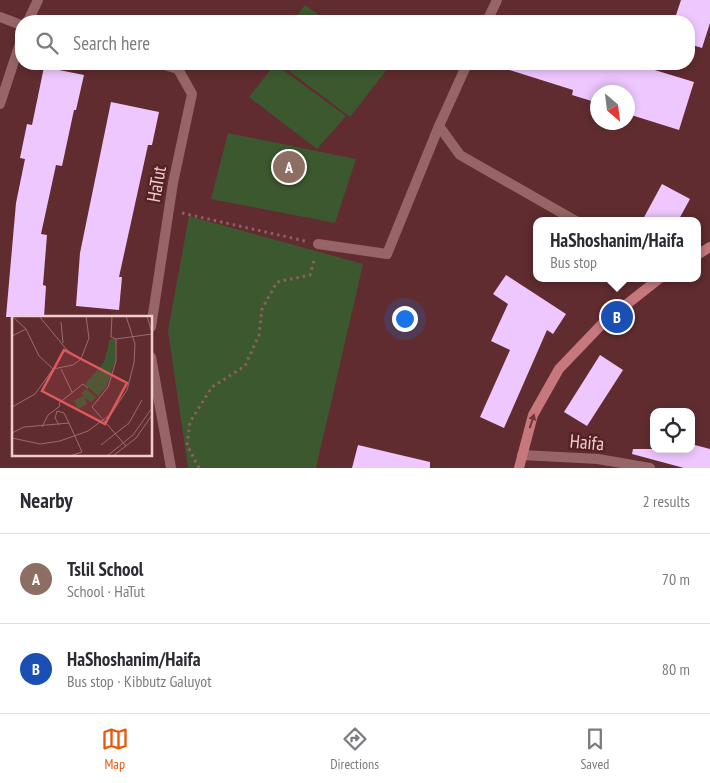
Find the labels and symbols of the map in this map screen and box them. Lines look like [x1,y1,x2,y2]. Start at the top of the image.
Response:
north arrow [590,85,635,130]
pin: A [273,148,305,186]
street label: HaTut [141,163,171,204]
pin: B [601,298,633,336]
your location [392,306,418,332]
inset map [12,316,152,456]
one-way arrow [528,413,536,428]
street label: Haifa [569,429,605,455]

